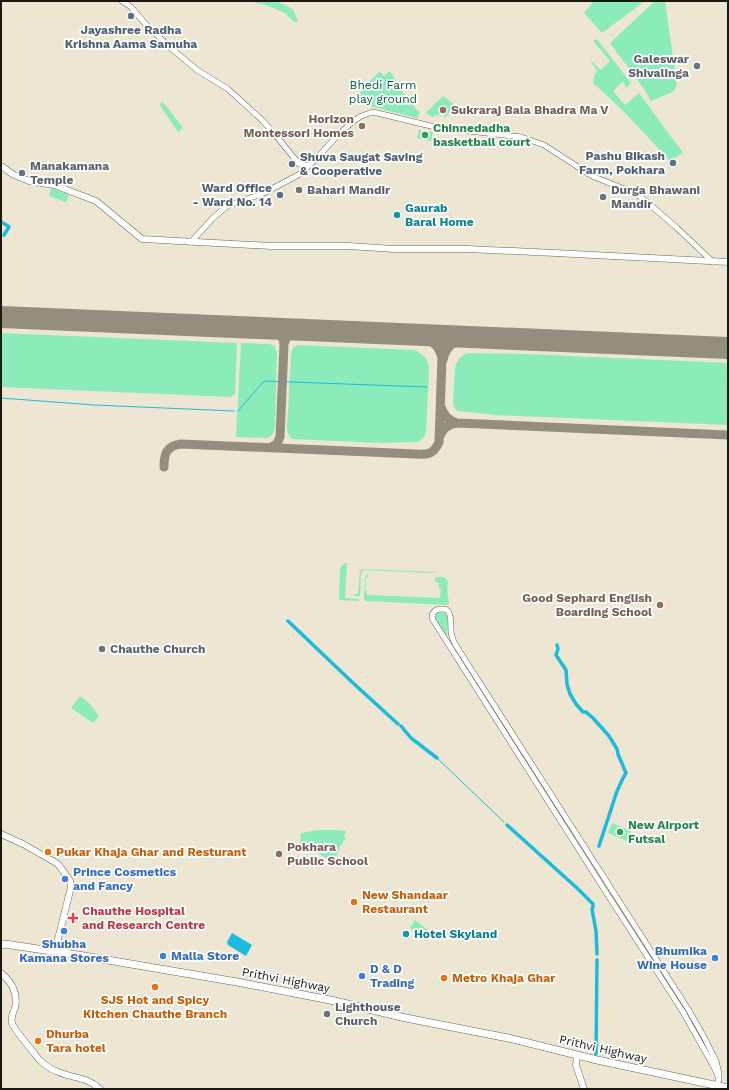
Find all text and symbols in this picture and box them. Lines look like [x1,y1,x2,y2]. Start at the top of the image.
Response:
marker: Jayashree Radha Krishna Aama Samuha [126,11,136,21]
place label: Jayashree Radha Krishna Aama Samuha [65,23,197,51]
place label: Galeswar Shivalinga [628,52,690,80]
marker: Galeswar Shivalinga [692,61,702,71]
park label: Bhedi Farm play ground [349,78,417,106]
place label: Sukraraj Bala Bhadra Ma V [451,103,609,117]
marker: Sukraraj Bala Bhadra Ma V [438,105,448,115]
place label: Horizon Montessori Homes [244,112,355,140]
marker: Horizon Montessori Homes [357,121,367,131]
place label: Chinnedadha basketball court [433,121,531,149]
marker: Chinnedadha basketball court [420,130,430,140]
place label: Pashu Bikash Farm, Pokhara [579,149,665,177]
place label: Shuva Saugat Saving & Cooperative [300,150,423,178]
marker: Pashu Bikash Farm, Pokhara [668,158,678,168]
place label: Manakamana Temple [30,159,109,187]
marker: Shuva Saugat Saving & Cooperative [287,159,297,169]
marker: Manakamana Temple [17,168,27,178]
place label: Ward Office - Ward No. 14 [192,181,272,209]
place label: Bahari Mandir [307,183,391,197]
place label: Durga Bhawani Mandir [611,183,700,211]
marker: Bahari Mandir [294,185,304,195]
marker: Ward Office - Ward No. 14 [275,190,285,200]
marker: Durga Bhawani Mandir [598,192,608,202]
place label: Gaurab Baral Home [405,201,474,229]
marker: Gaurab Baral Home [392,210,402,220]
place label: Good Sephard English Boarding School [522,591,652,619]
marker: Good Sephard English Boarding School [655,600,665,610]
place label: Chauthe Church [110,642,206,656]
marker: Chauthe Church [97,644,107,654]
place label: New Airport Futsal [628,818,700,846]
marker: New Airport Futsal [615,827,625,837]
place label: Pokhara Public School [287,840,368,868]
place label: Pukar Khaja Ghar and Resturant [56,845,247,859]
marker: Pukar Khaja Ghar and Resturant [43,847,53,857]
marker: Pokhara Public School [274,849,284,859]
place label: Prince Cosmetics and Fancy [73,865,177,893]
marker: Prince Cosmetics and Fancy [60,874,70,884]
place label: New Shandaar Restaurant [362,888,449,916]
marker: New Shandaar Restaurant [349,897,359,907]
place label: Chauthe Hospital and Research Centre [82,904,205,932]
marker: Chauthe Hospital and Research Centre [67,912,79,924]
marker: Shubha Kamana Stores [59,926,69,936]
place label: Hotel Skyland [414,927,497,941]
marker: Hotel Skyland [401,929,411,939]
place label: Shubha Kamana Stores [19,937,109,965]
place label: Bhumika Wine House [637,944,707,972]
place label: Malla Store [171,949,239,963]
marker: Malla Store [158,951,168,961]
marker: Bhumika Wine House [710,953,720,963]
place label: D & D Trading [370,962,415,990]
street label: Prithvi Highway [241,965,332,996]
marker: D & D Trading [357,971,367,981]
place label: Metro Khaja Ghar [452,971,556,985]
marker: Metro Khaja Ghar [439,973,449,983]
marker: SJS Hot and Spicy Kitchen Chauthe Branch [150,982,160,992]
place label: SJS Hot and Spicy Kitchen Chauthe Branch [83,993,227,1021]
place label: Lighthouse Church [335,1000,401,1028]
marker: Lighthouse Church [322,1009,332,1019]
place label: Dhurba Tara hotel [46,1027,106,1055]
street label: Prithvi Highway [558,1032,649,1066]
marker: Dhurba Tara hotel [33,1036,43,1046]

